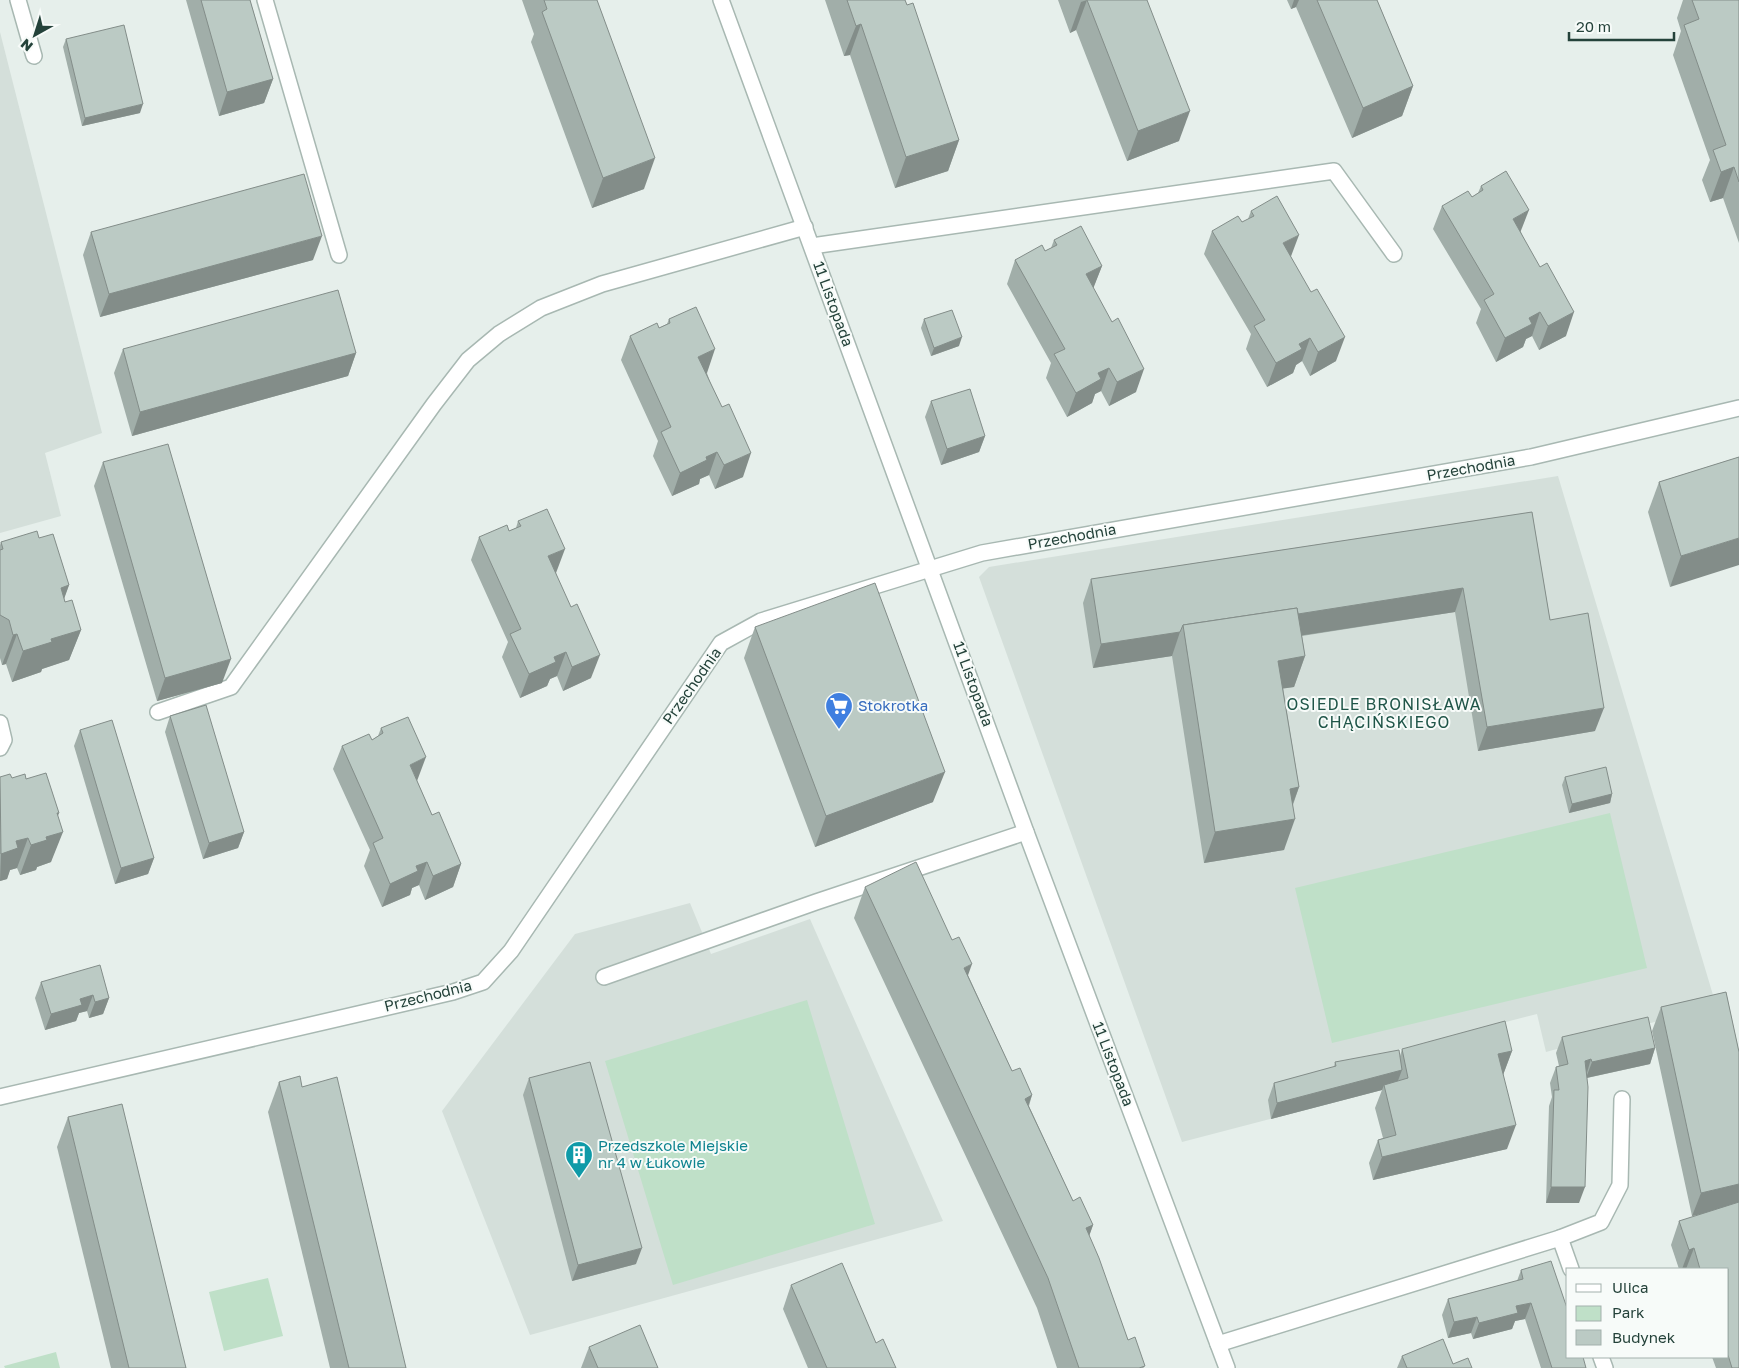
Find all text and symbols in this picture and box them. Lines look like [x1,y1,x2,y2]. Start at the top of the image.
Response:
north arrow [10,10,60,60]
scale bar [1569,10,1674,42]
text: 20 m [1576,17,1611,35]
text: N [17,36,36,55]
street label: 11 Listopada [810,259,858,349]
street label: Przechodnia [1425,450,1516,484]
street label: Przechodnia [1026,519,1117,553]
street label: 11 Listopada [950,639,998,729]
street label: Przechodnia [658,644,724,727]
supermarket icon: Stokrotka [824,691,854,730]
district label: OSIEDLE BRONISŁAWA CHĄCIŃSKIEGO [1287,694,1481,732]
place label: Stokrotka [858,696,928,714]
street label: Przechodnia [382,975,473,1015]
street label: 11 Listopada [1090,1019,1138,1109]
place label: Przedszkole Miejskie nr 4 w Łukowie [598,1136,748,1171]
building icon: Przedszkole Miejskie nr 4 w Łukowie [564,1140,594,1179]
legend [1566,1268,1729,1358]
text: Ulica [1612,1278,1648,1296]
text: Park [1612,1303,1645,1321]
text: Budynek [1612,1328,1676,1346]

